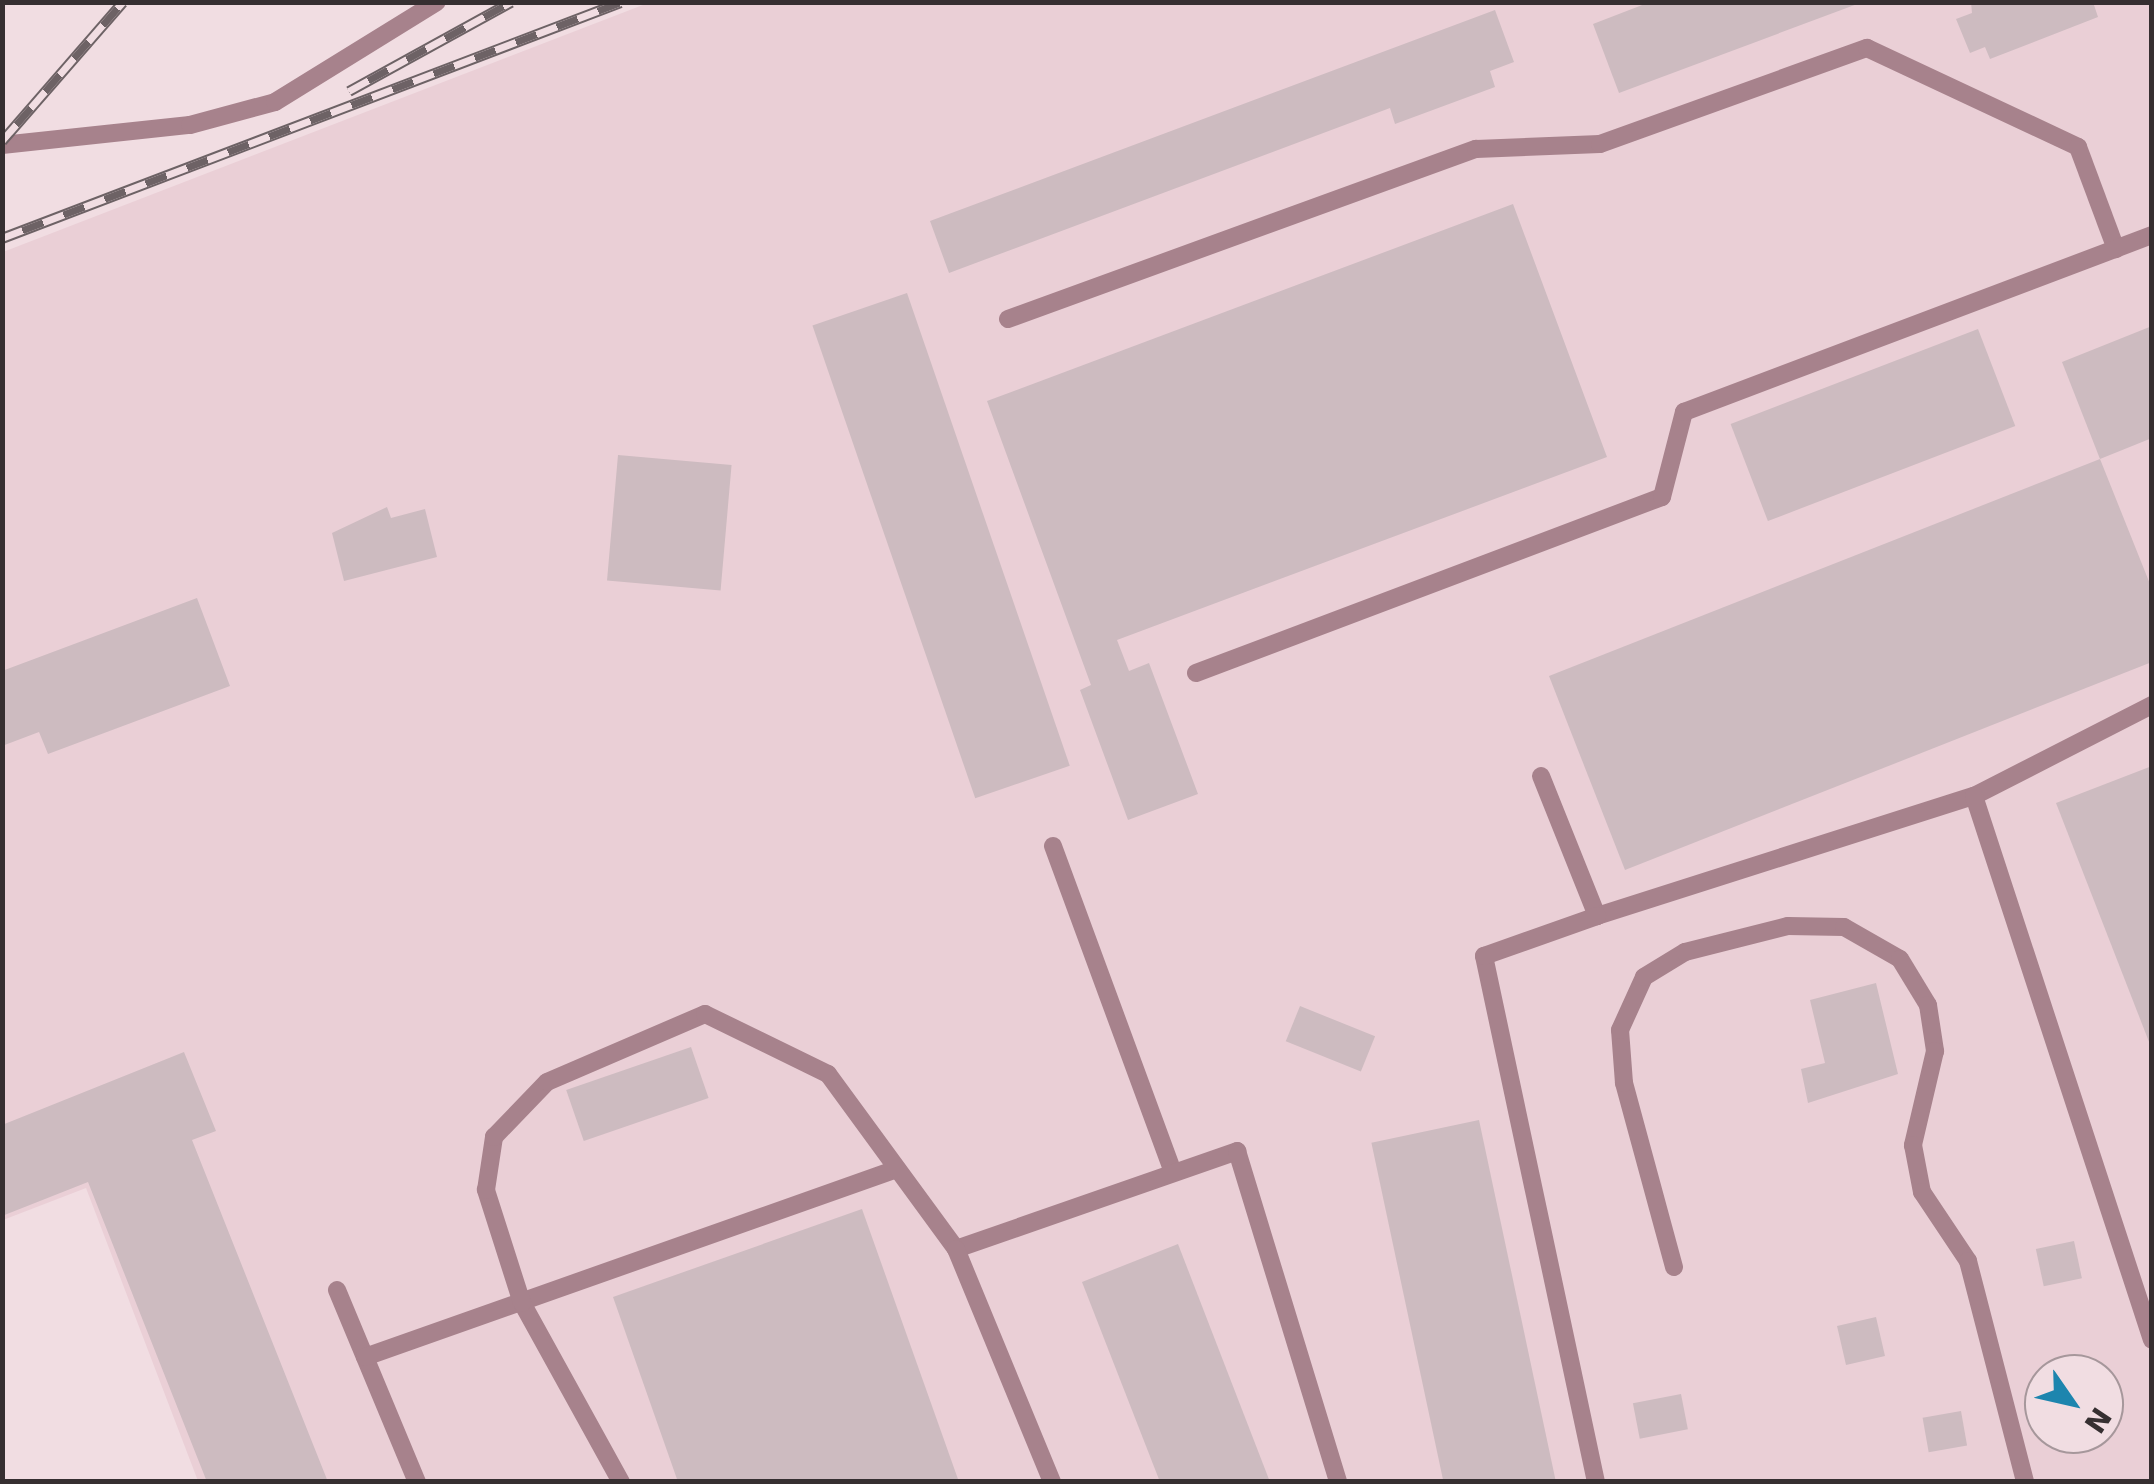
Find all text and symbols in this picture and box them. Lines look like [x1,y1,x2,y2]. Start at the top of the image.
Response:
north arrow [2024,1354,2124,1454]
text: N [2077,1401,2118,1439]

